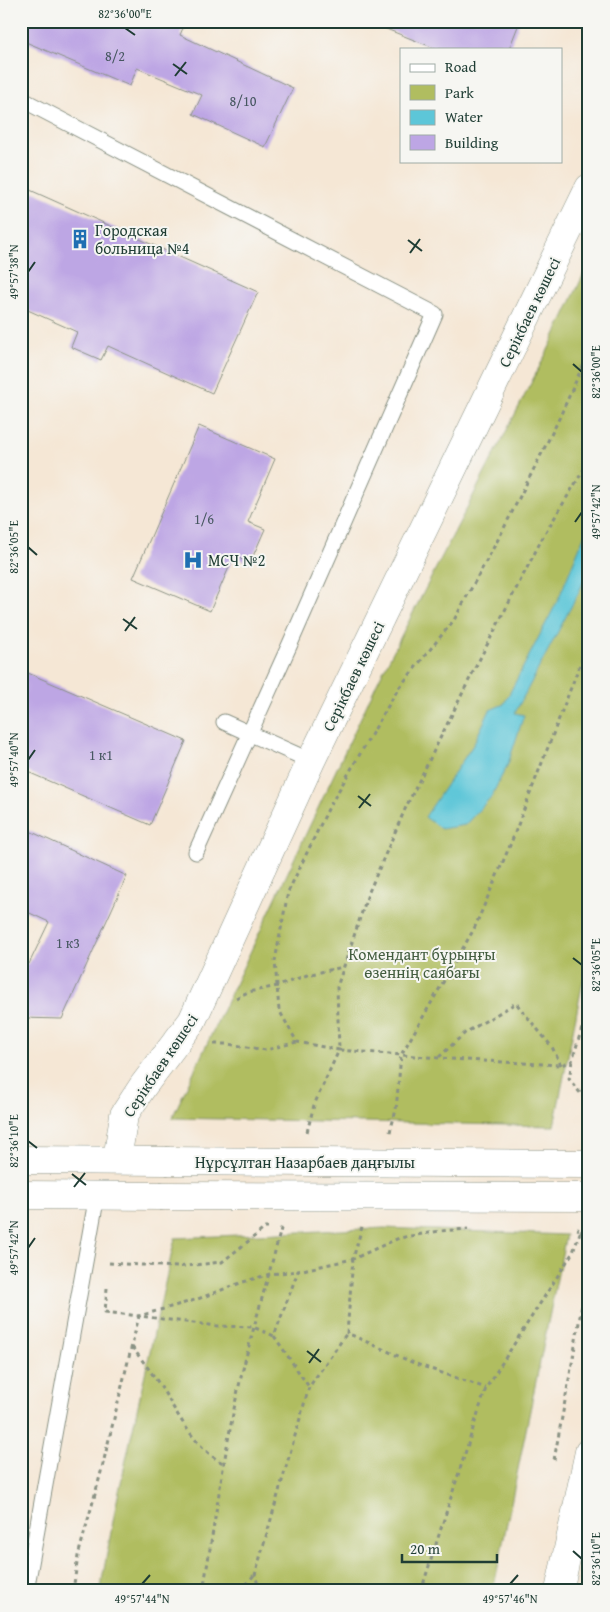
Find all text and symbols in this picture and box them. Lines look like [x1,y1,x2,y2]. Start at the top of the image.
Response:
text: 82°36'00"E [98,5,152,22]
house number: 8/2 [105,46,125,66]
legend [400,48,562,162]
text: Road [445,56,476,77]
text: Park [445,82,474,103]
house number: 8/10 [230,91,257,111]
text: Water [445,106,483,127]
text: Building [445,132,499,153]
place label: Городская больница №4 [95,218,190,260]
building icon: Городская больница №4 [69,228,91,250]
text: 49°57'38"N [5,244,22,300]
street label: Серікбаев көшесі [492,252,566,371]
text: 82°36'00"E [587,345,604,399]
text: 49°57'42"N [587,484,604,540]
house number: 1/6 [194,509,214,529]
text: 82°36'05"E [5,520,22,574]
place label: МСЧ №2 [208,548,265,572]
hospital icon: МСЧ №2 [182,549,204,571]
street label: Серікбаев көшесі [316,616,390,735]
text: 49°57'40"N [5,732,22,788]
house number: 1 к1 [89,745,113,765]
house number: 1 к3 [56,933,80,953]
text: 82°36'05"E [587,938,604,992]
park label: Комендант бұрыңғы өзеннің саябағы [349,942,495,984]
street label: Серікбаев көшесі [116,1008,204,1121]
text: 82°36'10"E [5,1114,22,1168]
street label: Нұрсұлтан Назарбаев даңғылы [195,1150,415,1174]
text: 49°57'42"N [5,1220,22,1276]
scale bar [402,1532,498,1564]
text: 82°36'10"E [587,1532,604,1586]
text: 20 m [410,1538,441,1559]
text: 49°57'44"N [114,1590,170,1607]
text: 49°57'46"N [482,1590,538,1607]

